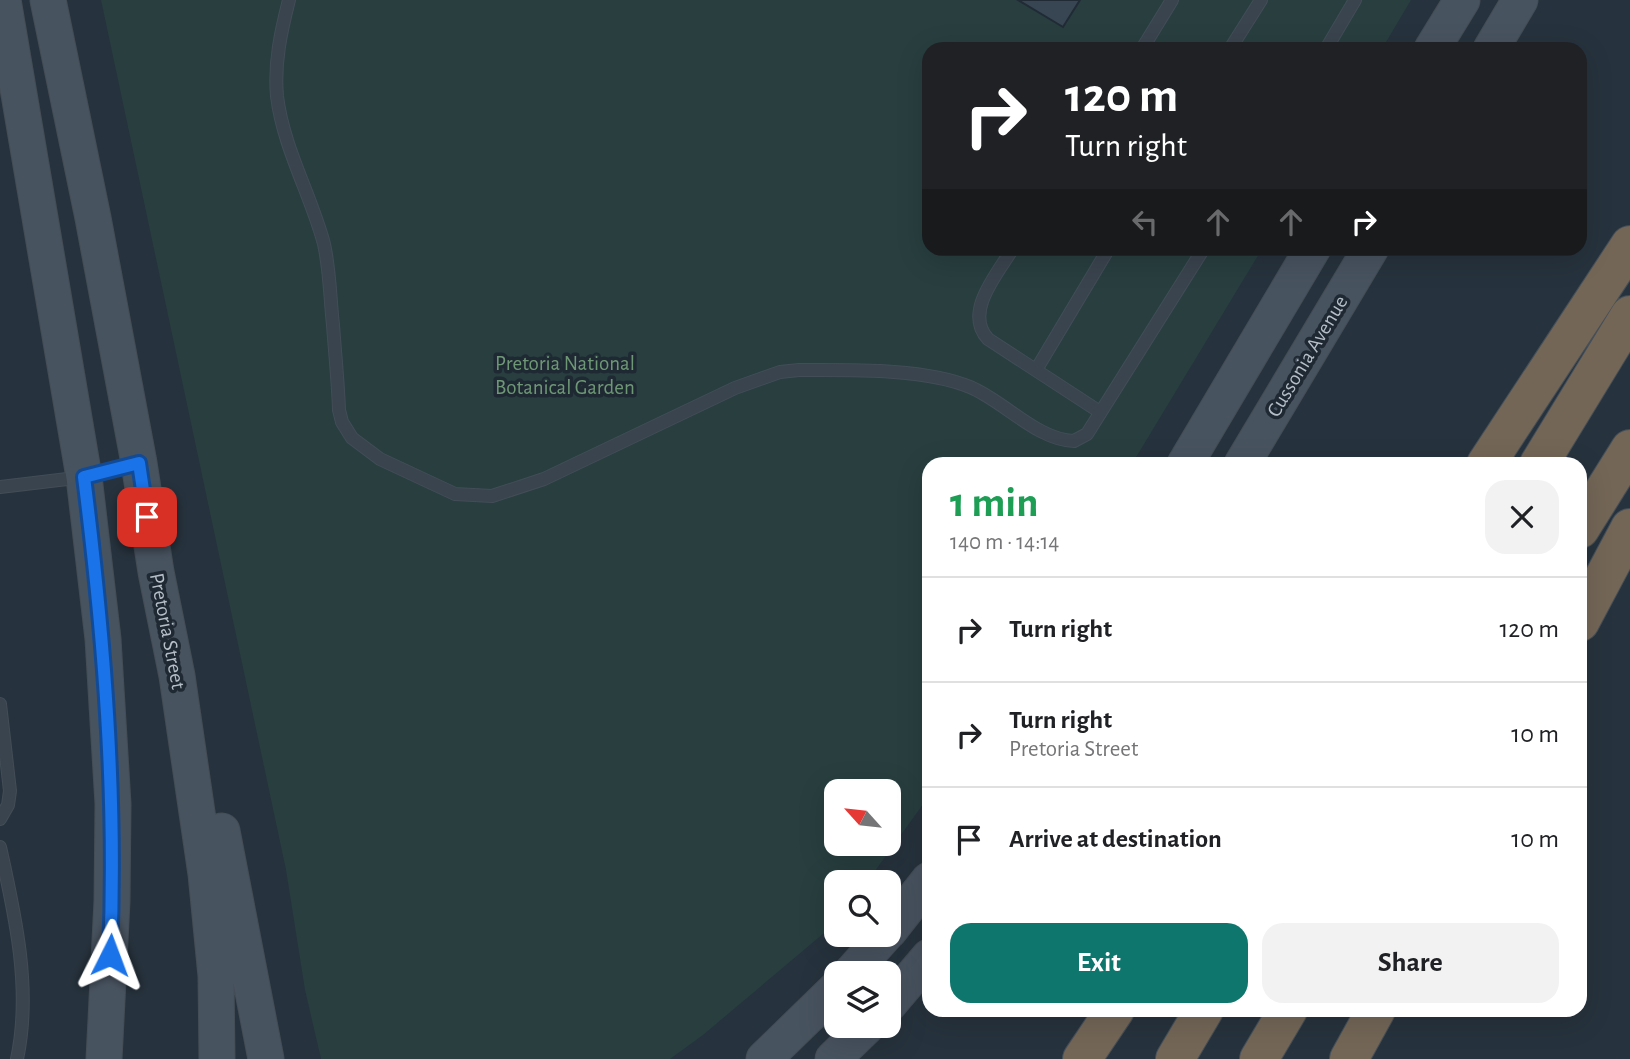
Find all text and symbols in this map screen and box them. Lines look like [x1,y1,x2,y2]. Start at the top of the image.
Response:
icon: right [950,70,1041,161]
text: 120 m [1065,72,1178,121]
text: Turn right [1065,130,1187,162]
icon: left [1126,203,1164,241]
icon: ahead [1199,203,1237,241]
icon: ahead [1272,203,1310,241]
icon: right [1345,203,1383,241]
street label: Cussonia Avenue [1263,292,1352,421]
park label: Pretoria National Botanical Garden [495,353,635,398]
button: close [1485,480,1559,554]
text: 1 min [950,482,1039,524]
pin [117,487,177,547]
icon: arrive [128,498,166,536]
text: 140 m · 14:14 [950,531,1059,554]
street label: Pretoria Street [146,571,189,691]
icon: right [950,611,988,649]
text: Turn right [1009,616,1112,642]
text: 120 m [1499,616,1559,642]
text: Turn right [1009,707,1112,733]
icon: right [950,716,988,754]
text: 10 m [1511,721,1559,747]
text: Pretoria Street [1009,738,1138,761]
north arrow [824,779,901,856]
map controls [824,779,901,1038]
icon: arrive [950,821,988,859]
text: Arrive at destination [1009,826,1222,852]
text: 10 m [1511,826,1559,852]
button: search [824,870,901,947]
position arrow [73,918,147,992]
button: Exit [950,923,1248,1003]
button: Share [1262,923,1559,1003]
button: layers [824,961,901,1038]

